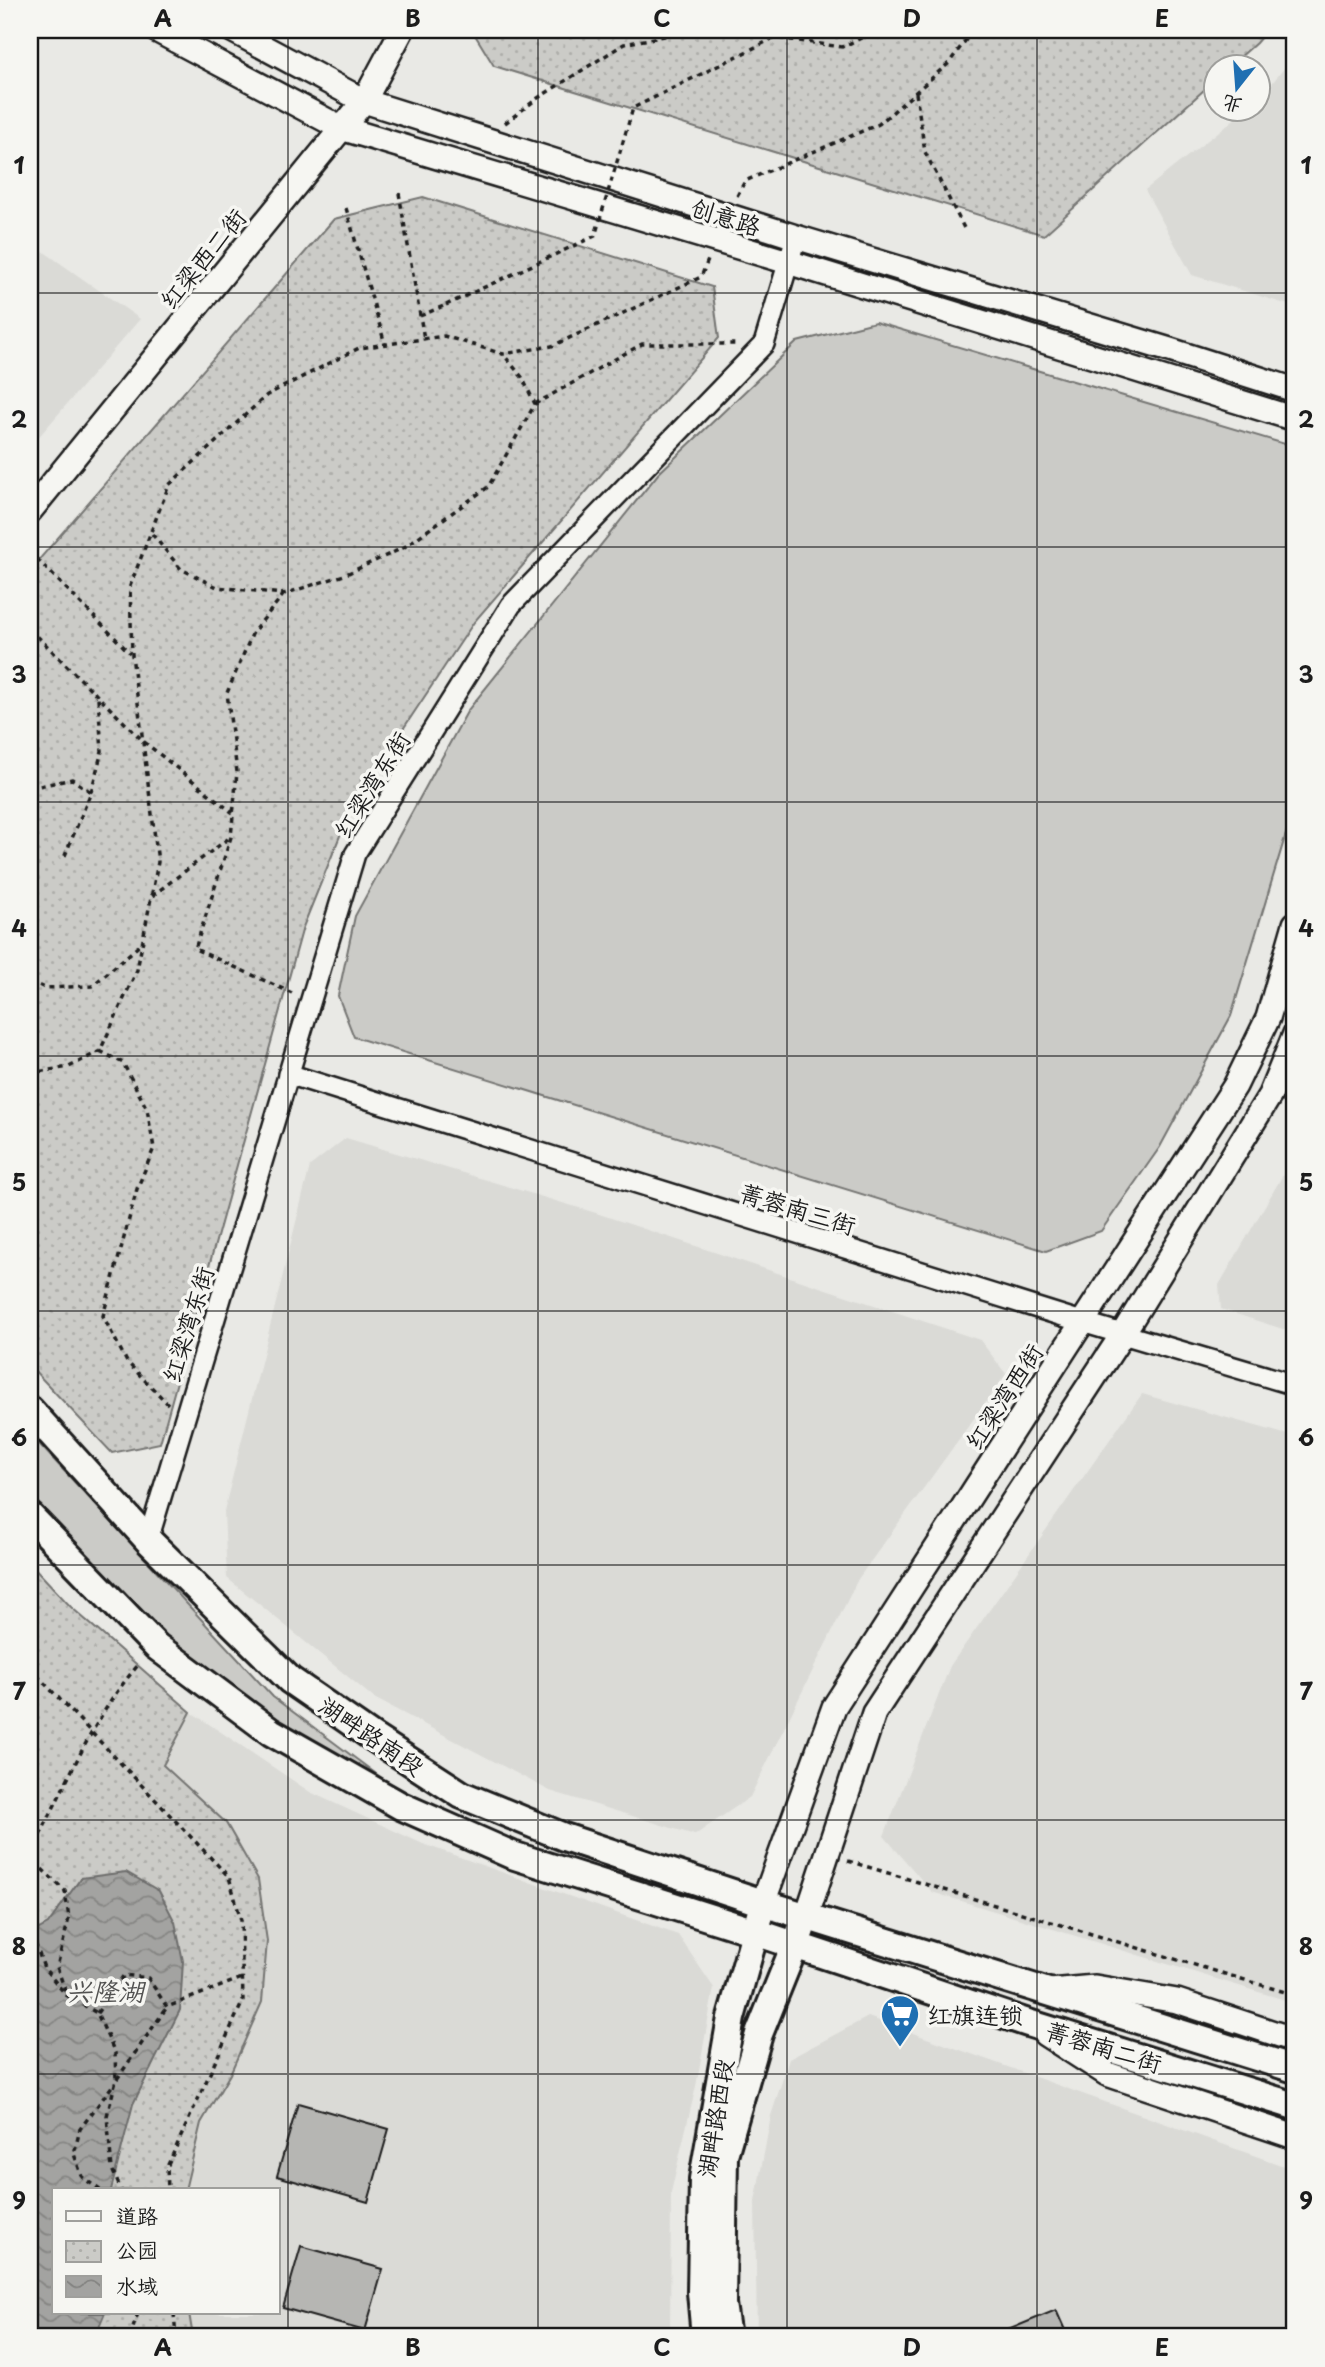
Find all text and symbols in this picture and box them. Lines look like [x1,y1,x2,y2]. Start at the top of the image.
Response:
text: A [154,0,172,35]
text: B [405,0,421,35]
text: C [653,0,671,35]
text: D [903,0,921,35]
text: E [1155,0,1169,35]
north arrow [1202,52,1272,122]
text: 北 [1219,89,1245,121]
text: 1 [14,147,25,182]
text: 1 [1301,147,1312,182]
street label: 创意路 [686,188,766,244]
street label: 红梁西二街 [150,200,254,316]
text: 2 [11,401,27,436]
text: 2 [1298,401,1314,436]
text: 3 [11,656,27,691]
text: 3 [1298,656,1314,691]
street label: 红梁湾东街 [324,724,418,844]
text: 4 [11,910,27,945]
text: 4 [1298,910,1314,945]
text: 5 [12,1164,26,1199]
text: 5 [1299,1164,1313,1199]
street label: 菁蓉南三街 [735,1173,861,1243]
street label: 红梁湾东街 [152,1261,222,1387]
street label: 红梁湾西街 [955,1336,1051,1456]
text: 6 [11,1419,27,1454]
text: 6 [1298,1419,1314,1454]
text: 7 [12,1673,26,1708]
text: 7 [1299,1673,1313,1708]
street label: 湖畔路南段 [312,1687,432,1783]
text: 8 [12,1928,26,1963]
text: 8 [1299,1928,1313,1963]
water label: 兴隆湖 [66,1971,147,2010]
supermarket icon: 红旗连锁 [879,1993,921,2048]
place label: 红旗连锁 [927,1996,1023,2032]
street label: 菁蓉南二街 [1041,2011,1167,2081]
street label: 湖畔路西段 [687,2056,741,2180]
text: 9 [12,2182,26,2217]
text: 9 [1299,2182,1313,2217]
legend [52,2188,280,2314]
text: 道路 [116,2199,158,2231]
text: 公园 [116,2233,158,2265]
text: 水域 [116,2269,158,2301]
text: A [154,2329,172,2364]
text: B [405,2329,421,2364]
text: C [653,2329,671,2364]
text: D [903,2329,921,2364]
text: E [1155,2329,1169,2364]

